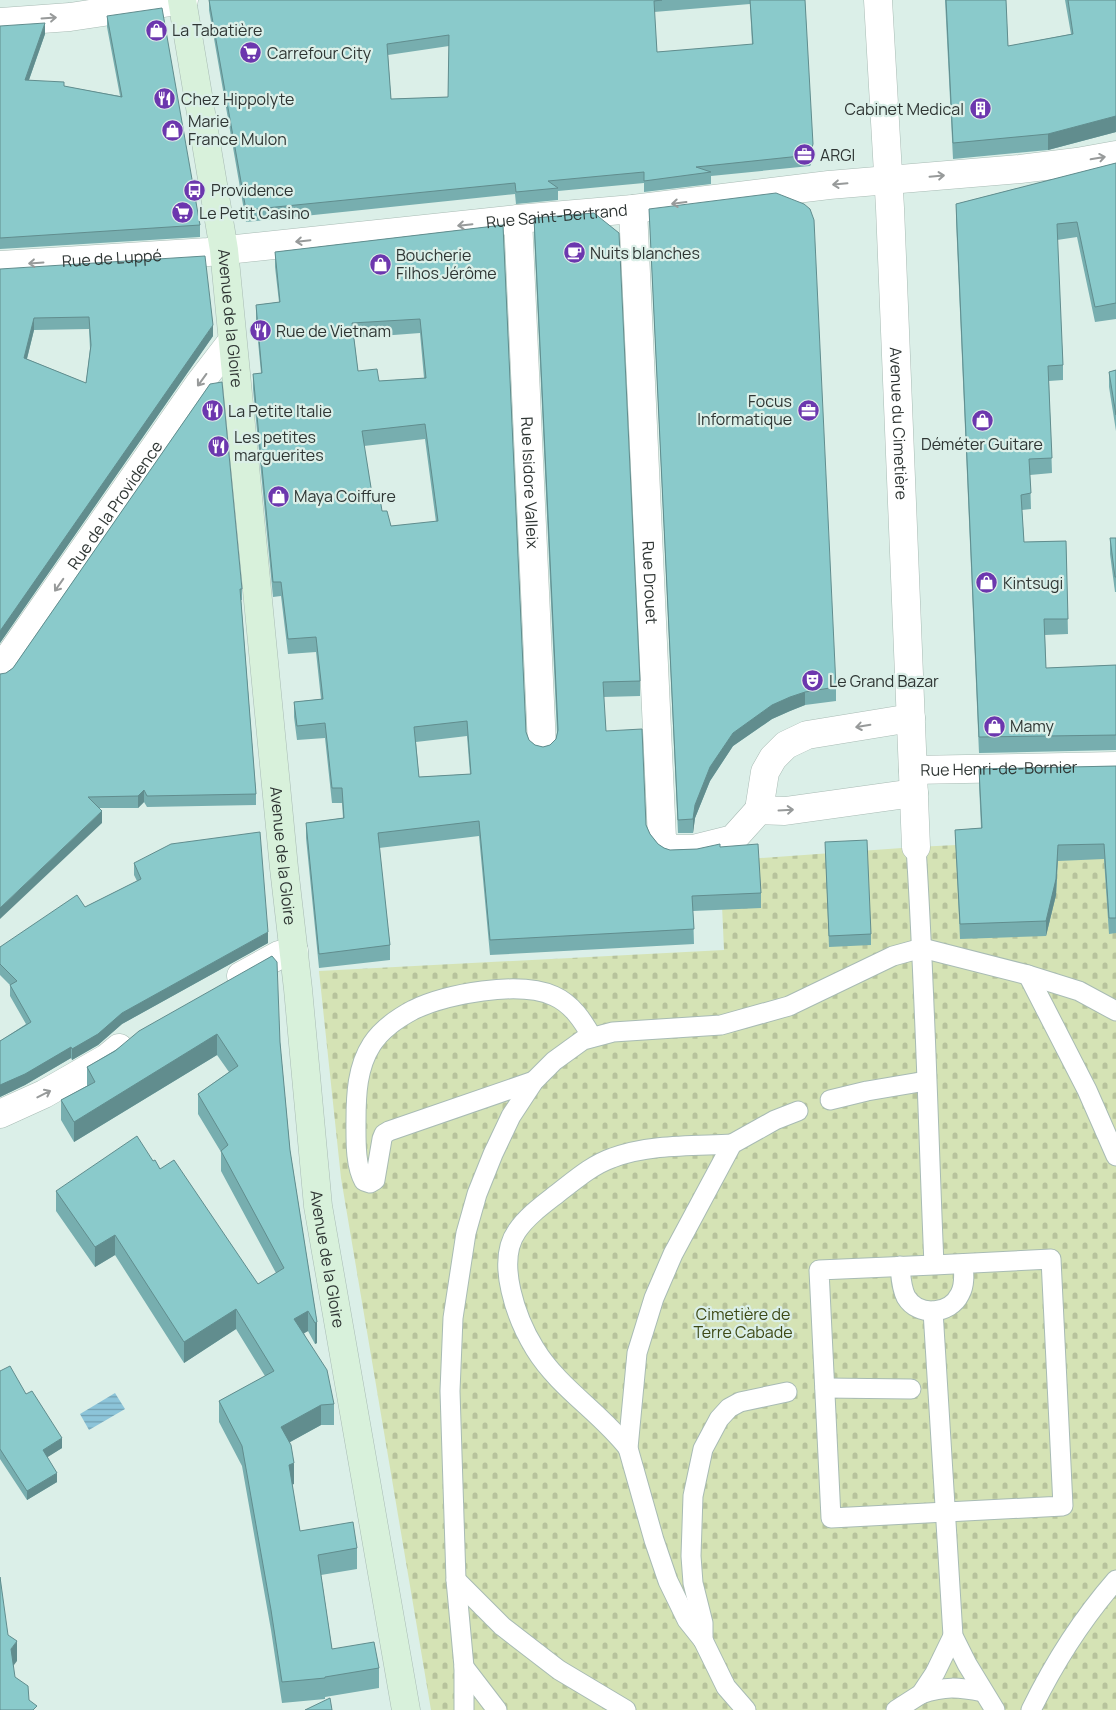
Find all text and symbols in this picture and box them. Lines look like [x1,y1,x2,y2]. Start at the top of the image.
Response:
one-way arrow [40,14,56,23]
shop icon: La Tabatière [144,18,168,42]
place label: La Tabatière [172,19,262,41]
supermarket icon: Carrefour City [239,41,263,65]
place label: Carrefour City [267,42,372,64]
restaurant icon: Chez Hippolyte [153,87,177,111]
place label: Chez Hippolyte [181,88,294,110]
building icon: Cabinet Medical [968,97,992,121]
place label: Cabinet Medical [845,98,964,120]
place label: Marie France Mulon [188,110,287,150]
shop icon: Marie France Mulon [160,118,184,142]
office icon: ARGI [792,143,816,167]
place label: ARGI [820,144,855,166]
one-way arrow [1090,153,1106,163]
one-way arrow [929,171,945,181]
bus stop icon: Providence [183,178,207,202]
place label: Providence [211,179,293,201]
one-way arrow [832,179,848,189]
one-way arrow [671,198,687,208]
street label: Rue Saint-Bertrand [485,199,628,233]
supermarket icon: Le Petit Casino [171,201,195,225]
place label: Le Petit Casino [199,202,310,224]
one-way arrow [457,220,473,229]
one-way arrow [295,236,311,246]
cafe icon: Nuits blanches [562,241,586,265]
place label: Nuits blanches [590,242,700,264]
street label: Rue de Luppé [61,244,162,272]
place label: Boucherie Filhos Jérôme [396,244,497,284]
street label: Avenue de la Gloire [213,248,248,388]
shop icon: Boucherie Filhos Jérôme [368,252,392,276]
one-way arrow [28,259,44,268]
restaurant icon: Rue de Vietnam [248,319,272,343]
place label: Rue de Vietnam [276,320,391,342]
street label: Avenue du Cimetière [885,347,913,500]
one-way arrow [197,373,207,387]
place label: Focus Informatique [697,390,792,430]
office icon: Focus Informatique [796,398,820,422]
restaurant icon: La Petite Italie [200,399,224,423]
place label: La Petite Italie [228,400,332,422]
shop icon: Déméter Guitare [970,408,994,432]
street label: Rue Isidore Valleix [516,416,544,550]
place label: Les petites marguerites [234,426,324,466]
place label: Déméter Guitare [921,433,1043,455]
restaurant icon: Les petites marguerites [206,434,230,458]
street label: Rue de la Providence [62,436,167,574]
shop icon: Maya Coiffure [266,484,290,508]
place label: Maya Coiffure [294,485,396,507]
street label: Rue Drouet [637,540,663,625]
shop icon: Kintsugi [975,571,999,595]
place label: Kintsugi [1003,572,1063,594]
one-way arrow [54,577,64,591]
theatre icon: Le Grand Bazar [801,669,825,693]
place label: Le Grand Bazar [829,670,939,692]
shop icon: Mamy [982,714,1006,738]
place label: Mamy [1010,715,1055,737]
one-way arrow [855,721,871,731]
street label: Rue Henri-de-Bornier [920,756,1078,781]
street label: Avenue de la Gloire [265,785,301,926]
one-way arrow [777,806,793,815]
one-way arrow [37,1089,52,1099]
street label: Avenue de la Gloire [306,1189,350,1329]
park label: Cimetière de Terre Cabade [693,1303,793,1343]

